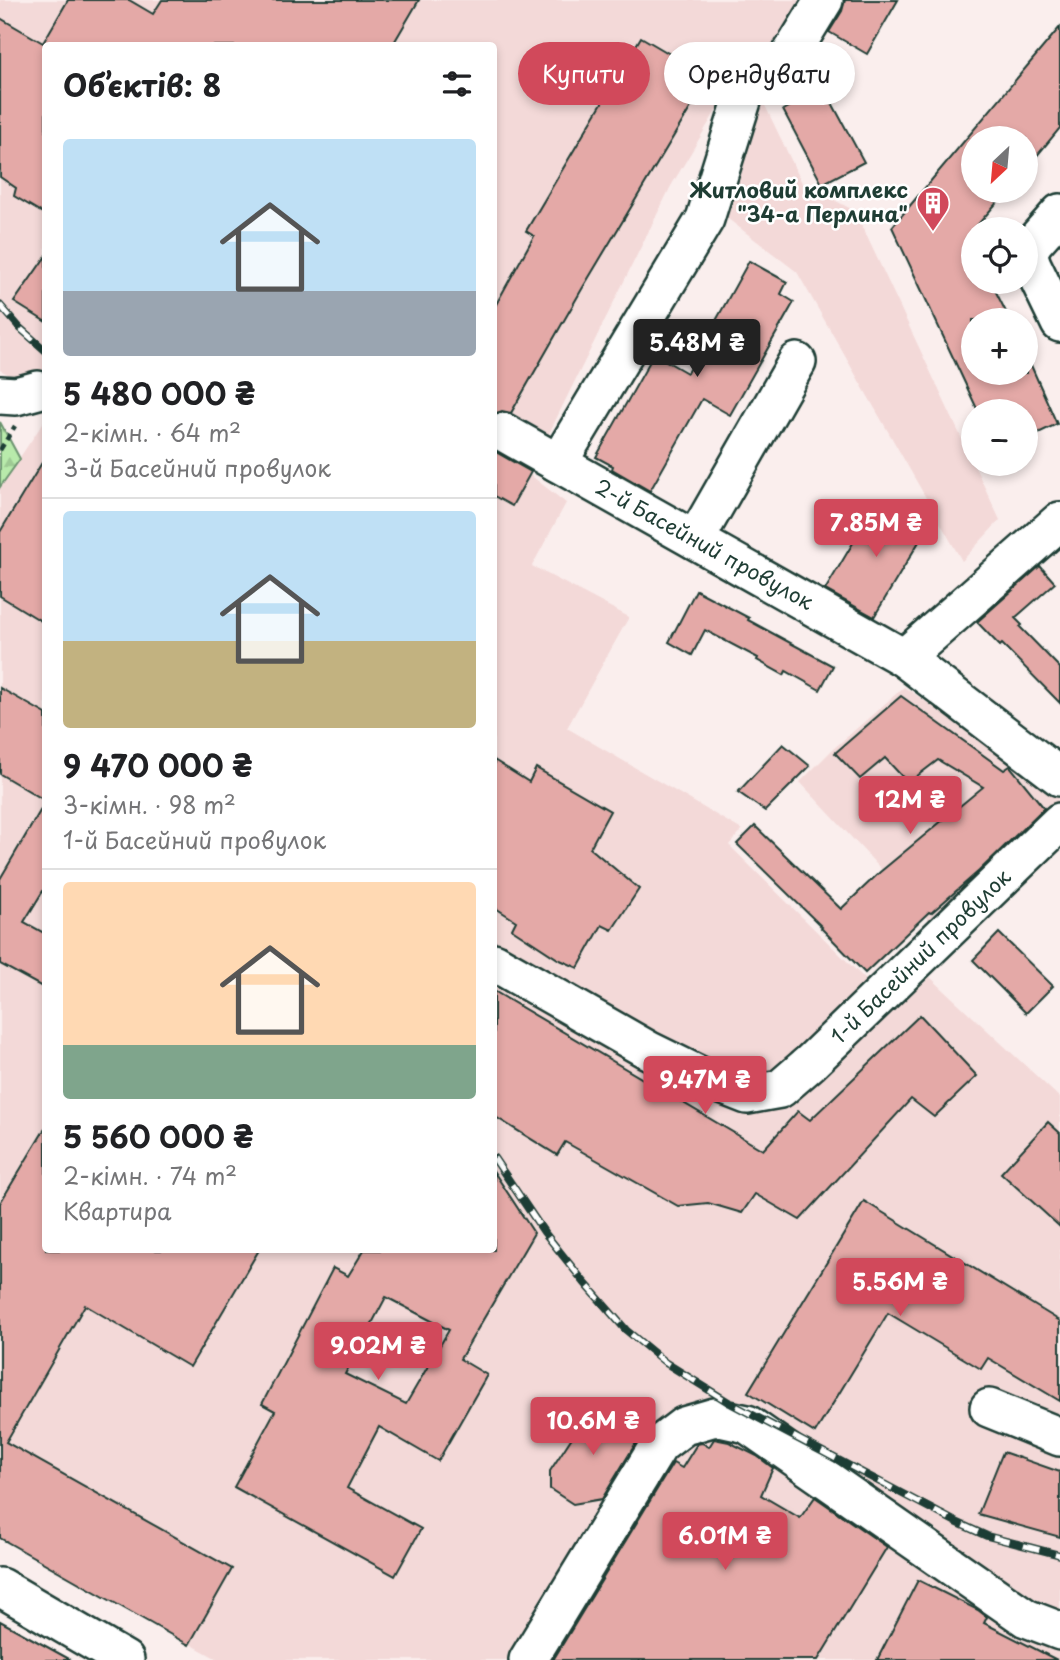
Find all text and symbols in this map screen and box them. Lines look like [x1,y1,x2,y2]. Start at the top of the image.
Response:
chip: Купити [518,42,650,105]
chip: Орендувати [664,42,855,105]
text: Об’єктів: 8 [63,62,221,107]
icon: filters [438,65,476,103]
north arrow [961,126,1038,203]
map controls [961,126,1038,476]
place label: Житловий комплекс "34-а Перлина" [689,173,908,229]
icon: home [207,184,333,310]
building icon: Житловий комплекс "34-а Перлина" [914,184,952,233]
button: locate [961,217,1038,294]
button: + [961,308,1038,385]
pin: 5.48M ₴ [632,320,762,379]
text: 5.48M ₴ [649,324,745,359]
text: 5 480 000 ₴ [63,370,255,415]
button: − [961,399,1038,476]
text: 2-кімн. · 64 m² [63,415,241,450]
text: 3-й Басейний провулок [63,450,331,485]
street label: 2-й Басейний провулок [590,470,821,617]
pin: 7.85M ₴ [811,500,941,559]
text: 7.85M ₴ [830,504,922,539]
icon: home [207,556,333,682]
text: 9 470 000 ₴ [63,742,252,787]
pin: 12M ₴ [861,776,959,836]
text: 12M ₴ [875,781,945,816]
text: 3-кімн. · 98 m² [63,787,236,822]
text: 1-й Басейний провулок [63,822,326,857]
street label: 1-й Басейний провулок [822,860,1018,1051]
icon: home [207,927,333,1053]
pin: 9.47M ₴ [640,1056,770,1116]
text: 9.47M ₴ [659,1061,751,1096]
text: 5 560 000 ₴ [63,1113,254,1158]
text: 2-кімн. · 74 m² [63,1158,237,1193]
text: Квартира [63,1193,171,1228]
pin: 5.56M ₴ [835,1258,965,1318]
text: 5.56M ₴ [852,1263,948,1298]
pin: 9.02M ₴ [313,1322,443,1382]
text: 9.02M ₴ [330,1327,426,1362]
pin: 10.6M ₴ [528,1398,658,1457]
text: 10.6M ₴ [547,1402,639,1437]
pin: 6.01M ₴ [660,1512,790,1572]
text: 6.01M ₴ [679,1517,771,1552]

